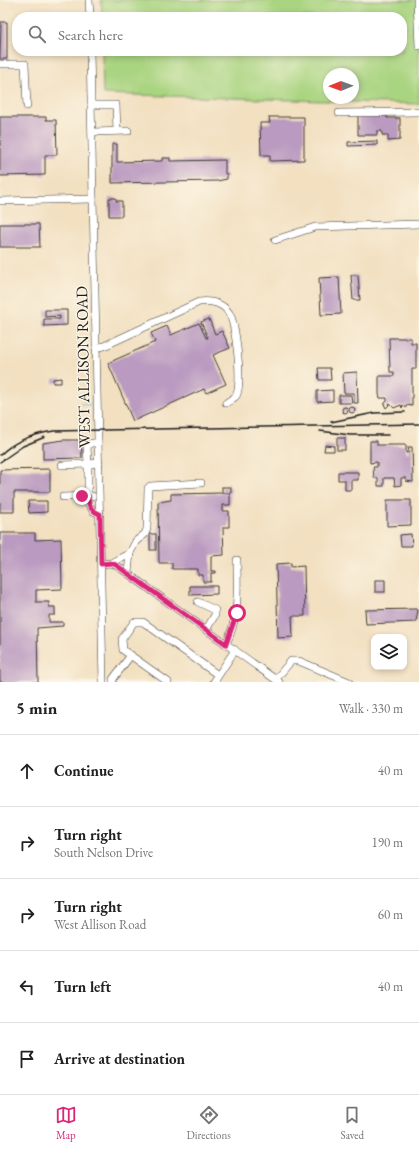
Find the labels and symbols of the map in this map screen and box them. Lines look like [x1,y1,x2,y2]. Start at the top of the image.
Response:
north arrow [323,68,359,104]
street label: WEST ALLISON ROAD [71,286,95,448]
route end [73,487,91,505]
route start [228,604,246,622]

